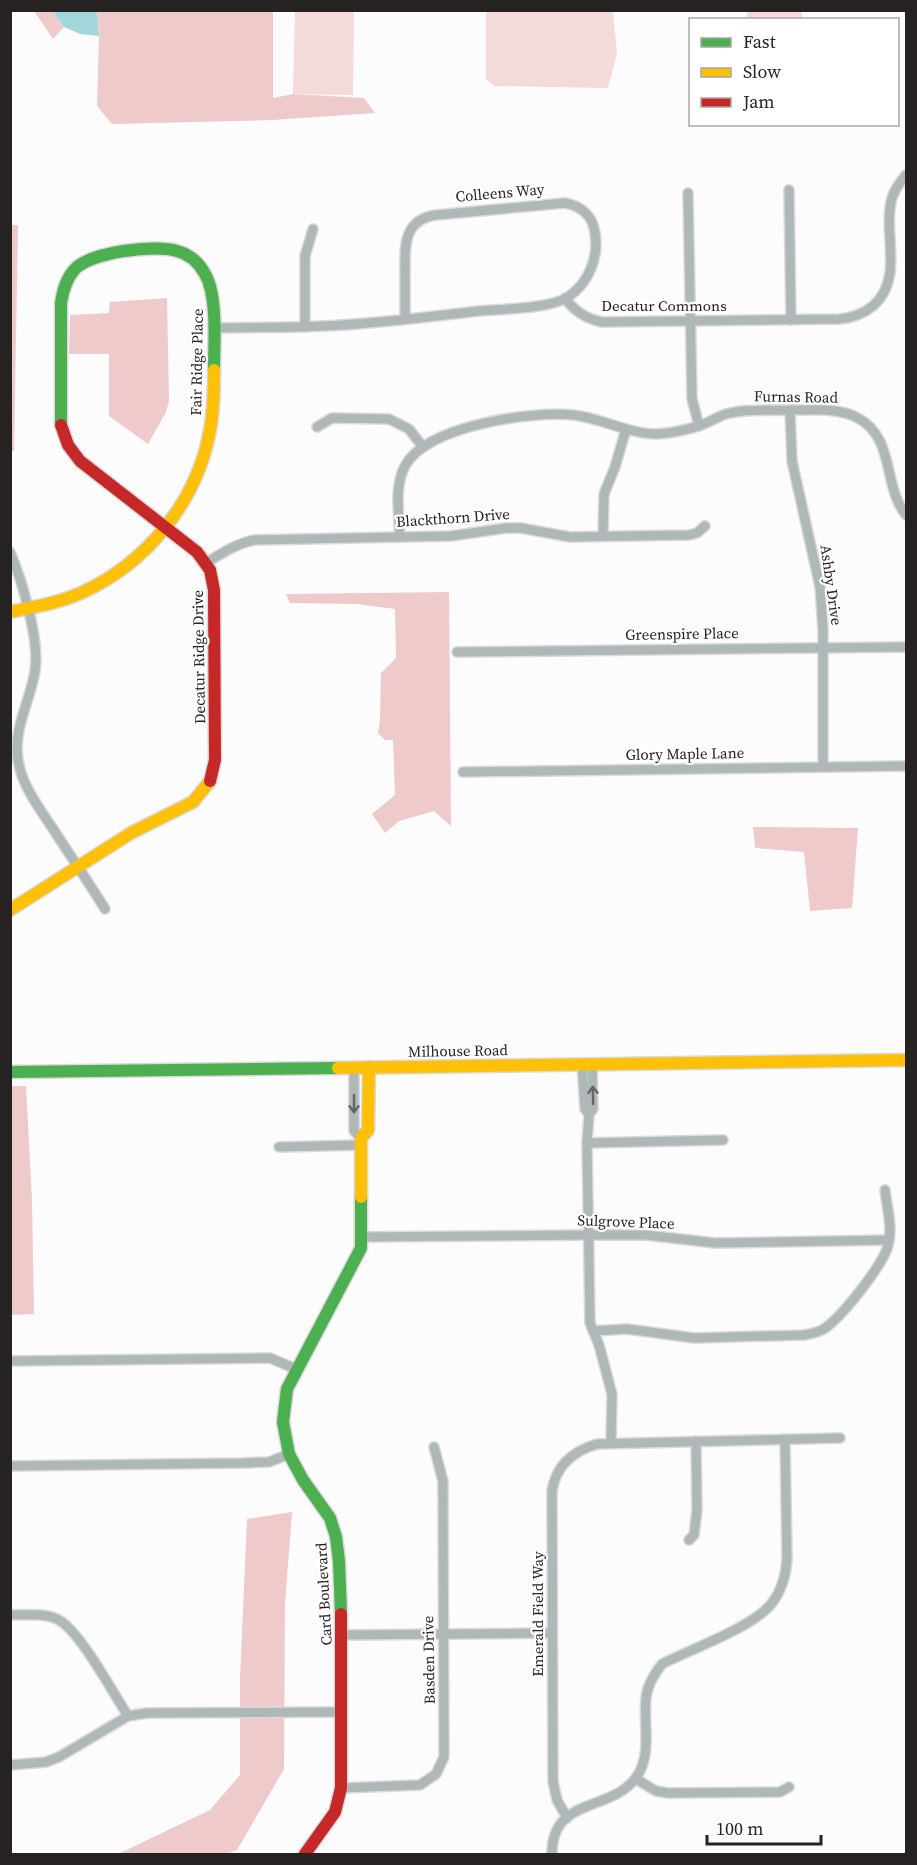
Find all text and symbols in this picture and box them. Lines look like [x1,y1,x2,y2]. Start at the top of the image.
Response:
legend [689,18,899,126]
text: Fast [743,29,776,54]
text: Slow [743,59,781,84]
text: Jam [742,89,775,114]
street label: Colleens Way [455,178,546,207]
street label: Decatur Commons [601,295,727,316]
street label: Fair Ridge Place [185,308,208,416]
street label: Furnas Road [754,385,839,408]
street label: Blackthorn Drive [395,503,511,532]
street label: Ashby Drive [815,543,848,627]
street label: Decatur Ridge Drive [187,589,210,724]
street label: Greenspire Place [625,622,739,645]
street label: Glory Maple Lane [626,742,745,765]
street label: Milhouse Road [408,1039,509,1062]
one-way arrow [587,1085,598,1105]
one-way arrow [348,1094,360,1114]
street label: Sulgrove Place [577,1209,675,1234]
street label: Card Boulevard [310,1542,337,1646]
street label: Emerald Field Way [527,1551,548,1677]
street label: Basden Drive [417,1615,440,1704]
scale bar [707,1808,821,1846]
text: 100 m [716,1816,763,1841]

